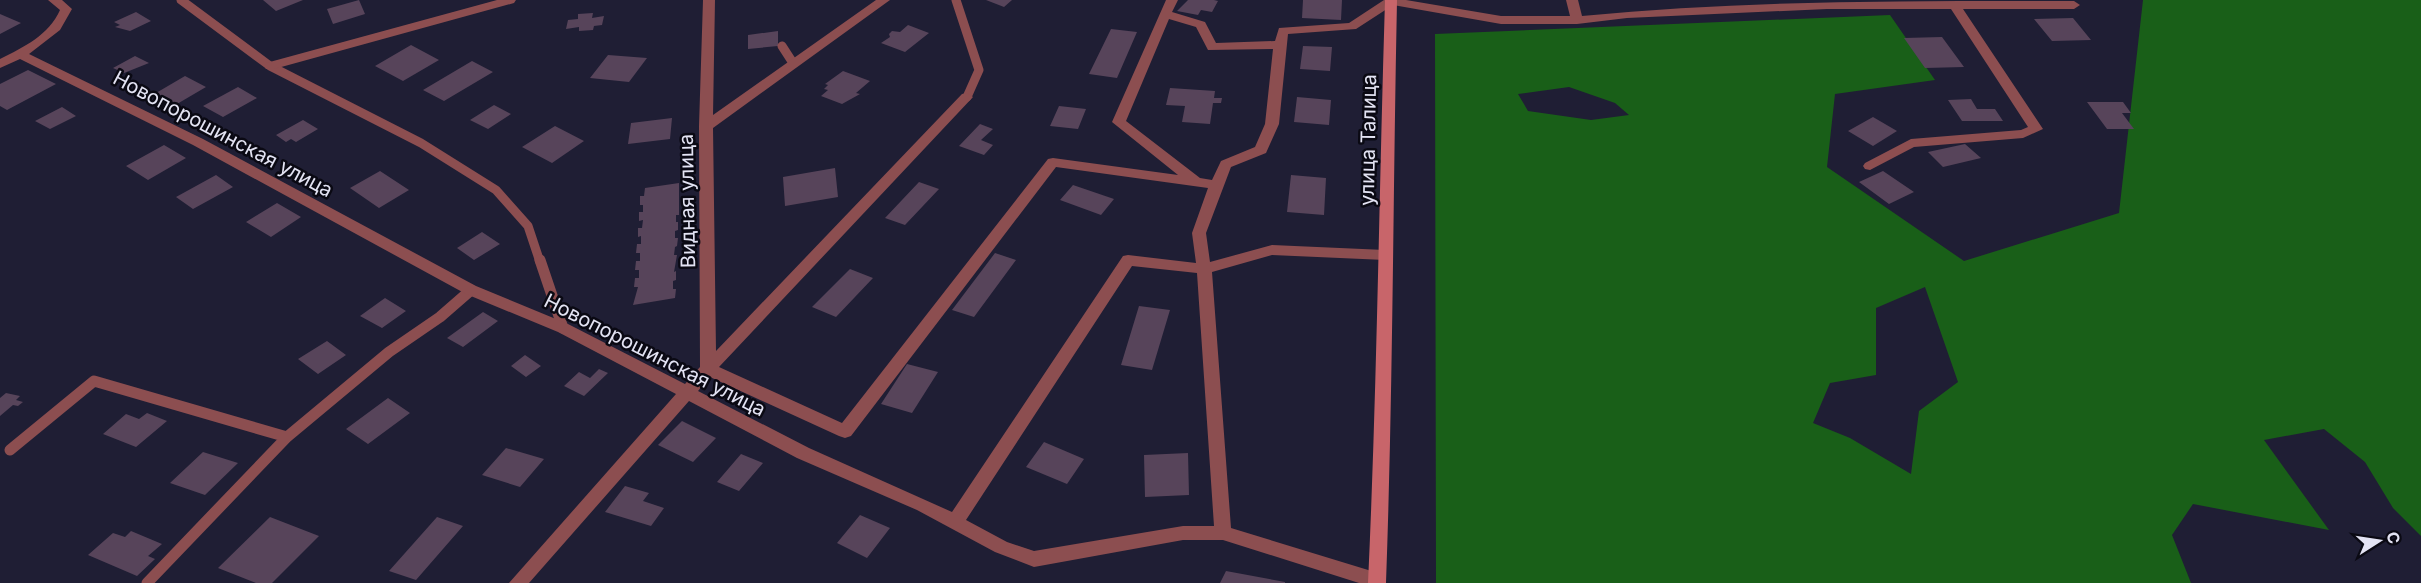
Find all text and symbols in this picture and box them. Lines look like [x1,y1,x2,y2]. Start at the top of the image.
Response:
street label: Новопорошинская улица [109,66,337,202]
street label: улица Талица [1355,74,1381,206]
street label: Видная улица [674,134,700,268]
street label: Новопорошинская улица [540,289,770,421]
north arrow [2349,511,2409,571]
text: С [2383,530,2405,546]

